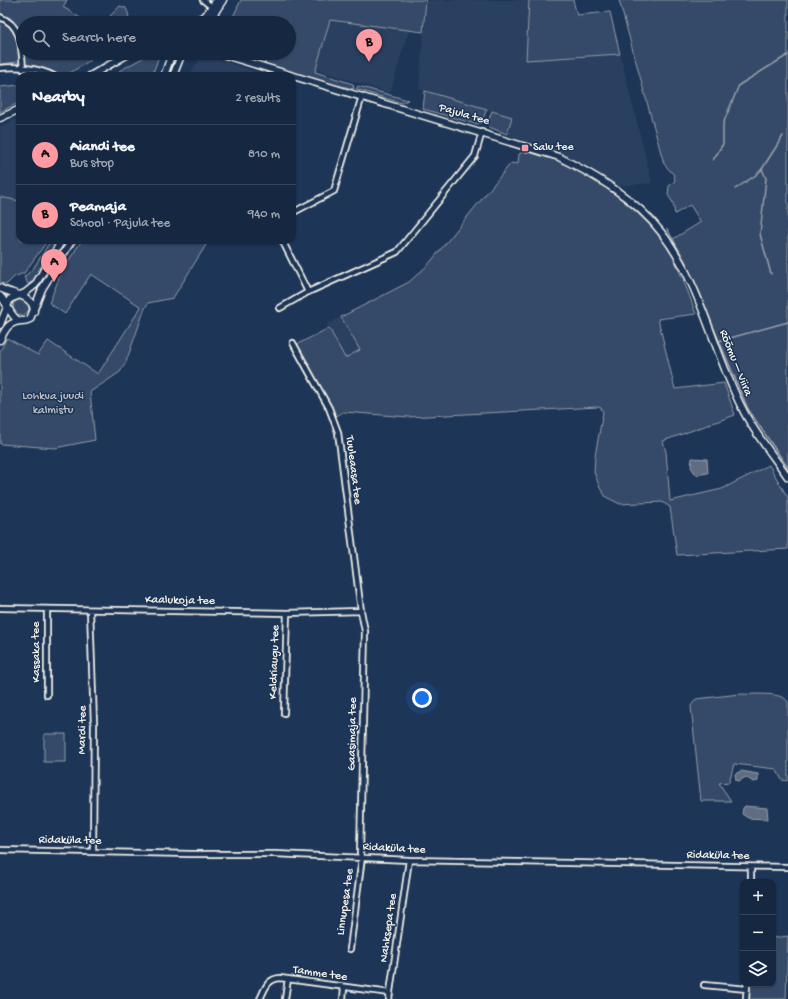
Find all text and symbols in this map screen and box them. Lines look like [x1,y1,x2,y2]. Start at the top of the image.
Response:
search box [16,16,296,60]
icon: search [30,27,52,49]
text: Search here [62,29,136,47]
pin: B [356,29,382,62]
text: Nearby [32,88,85,108]
text: 2 results [235,91,280,106]
street label: Pajula tee [436,101,492,129]
text: Aiandi tee [70,138,135,156]
place label: Salu tee [533,141,574,155]
marker: Salu tee [520,143,530,153]
text: A [41,147,49,162]
text: 810 m [248,147,280,162]
text: Bus stop [70,156,114,171]
text: Peamaja [70,198,126,216]
text: B [42,207,48,222]
text: 940 m [248,207,280,222]
text: School · Pajula tee [70,216,170,231]
pin: A [41,249,67,282]
street label: Rõõmu — Viira [715,328,755,399]
park label: Lohkva juudi kalmistu [22,390,84,418]
street label: Tuuleaasa tee [342,434,364,506]
street label: Kaalukoja tee [145,593,216,609]
street label: Kassaka tee [30,621,44,682]
street label: Keldriaugu tee [267,624,283,699]
your location [412,688,432,708]
street label: Gaasimaja tee [345,696,361,771]
street label: Mardi tee [76,705,90,755]
street label: Ridaküla tee [38,833,102,849]
street label: Ridaküla tee [362,840,427,858]
street label: Ridaküla tee [686,848,750,864]
street label: Linnupesa tee [334,867,358,936]
map controls [740,879,776,987]
button: + [740,879,776,915]
street label: Nahksepa tee [377,892,401,963]
button: − [740,915,776,951]
button: layers [740,951,776,987]
street label: Tamme tee [291,963,349,985]

